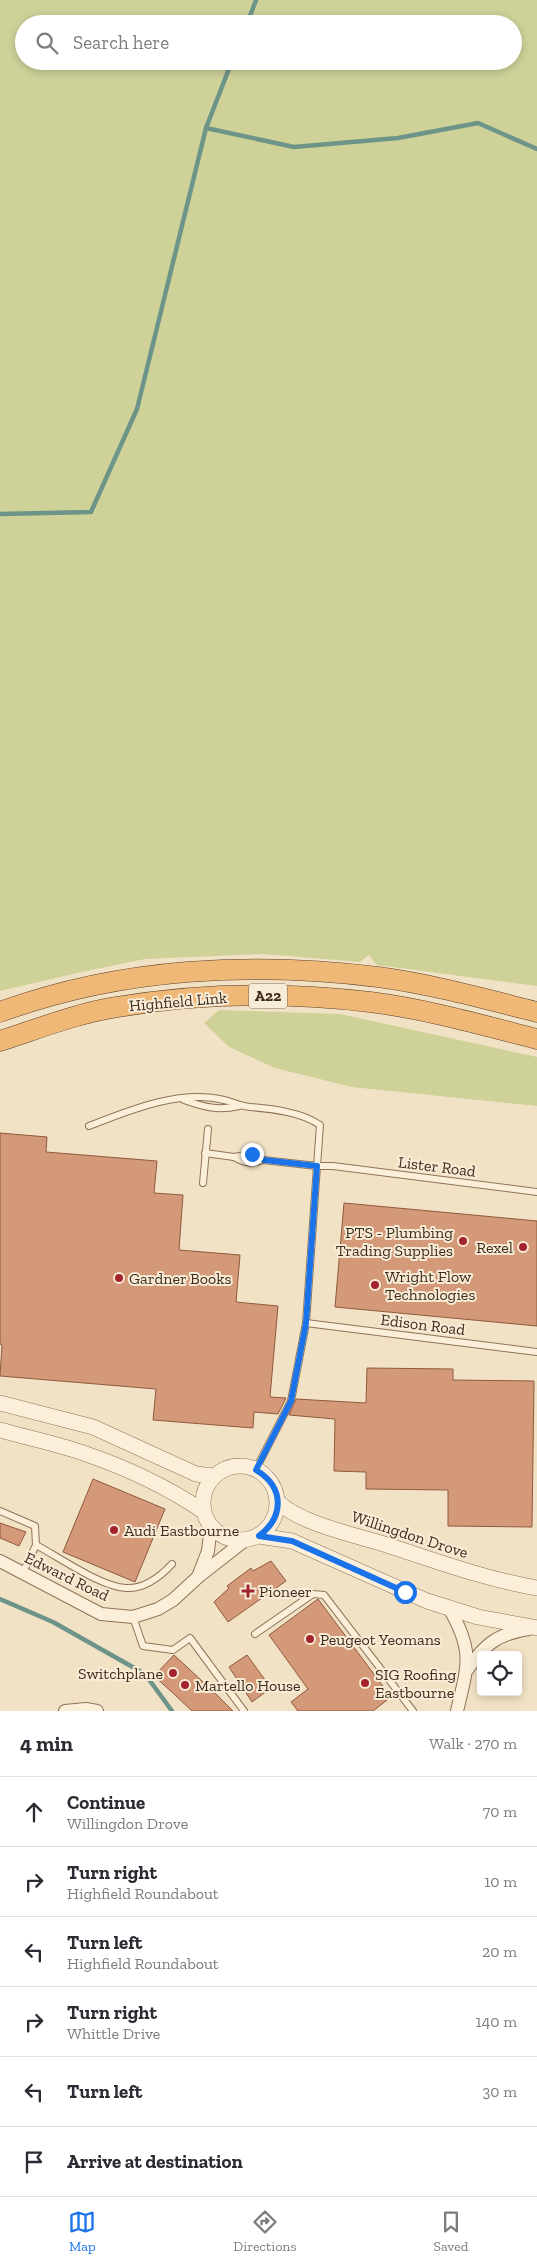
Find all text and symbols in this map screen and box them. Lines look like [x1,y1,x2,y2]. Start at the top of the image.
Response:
search box [15,15,522,70]
icon: search [33,29,61,57]
text: Search here [73,31,169,54]
road number: A22 [249,984,287,1008]
street label: Highfield Link [128,988,228,1015]
route end [241,1143,264,1166]
street label: Lister Road [397,1152,477,1181]
place label: PTS - Plumbing Trading Supplies [336,1223,453,1260]
marker: PTS - Plumbing Trading Supplies [457,1235,469,1247]
place label: Rexel [476,1238,513,1257]
marker: Rexel [517,1241,529,1253]
place label: Wright Flow Technologies [385,1267,475,1304]
place label: Gardner Books [129,1269,231,1288]
marker: Gardner Books [113,1272,125,1284]
marker: Wright Flow Technologies [369,1279,381,1291]
street label: Edison Road [380,1310,467,1339]
street label: Willingdon Drove [349,1507,470,1562]
place label: Audi Eastbourne [124,1521,239,1540]
marker: Audi Eastbourne [108,1524,120,1536]
street label: Edward Road [21,1548,112,1605]
route start [394,1581,417,1604]
place label: Pioneer [259,1582,312,1601]
marker: Pioneer [241,1584,255,1598]
place label: Peugeot Yeomans [320,1630,441,1649]
marker: Peugeot Yeomans [304,1633,316,1645]
map controls [477,1651,522,1696]
button: locate [477,1651,522,1696]
place label: Switchplane [78,1664,163,1683]
place label: SIG Roofing Eastbourne [375,1665,457,1702]
marker: Switchplane [167,1667,179,1679]
place label: Martello House [195,1676,301,1695]
marker: SIG Roofing Eastbourne [359,1677,371,1689]
marker: Martello House [179,1679,191,1691]
text: 4 min [20,1731,73,1756]
text: Walk · 270 m [429,1734,517,1753]
text: Continue [67,1791,145,1814]
icon: ahead [20,1798,48,1826]
text: 70 m [483,1802,517,1821]
text: Willingdon Drove [67,1814,188,1833]
text: Turn right [67,1861,157,1884]
icon: right [20,1868,48,1896]
text: 10 m [484,1872,517,1891]
text: Highfield Roundabout [67,1884,219,1903]
text: Turn left [67,1931,142,1954]
icon: left [20,1938,48,1966]
text: 20 m [482,1942,517,1961]
text: Highfield Roundabout [67,1954,219,1973]
text: Turn right [67,2001,157,2024]
icon: right [20,2008,48,2036]
text: 140 m [476,2012,517,2031]
text: Whittle Drive [67,2024,160,2043]
icon: left [20,2078,48,2106]
text: Turn left [67,2080,142,2103]
text: 30 m [483,2082,517,2101]
icon: arrive [20,2148,48,2176]
text: Arrive at destination [67,2150,243,2173]
tab: Map [68,2208,96,2255]
tab: Directions [233,2208,297,2255]
tab: Saved [433,2208,469,2255]

